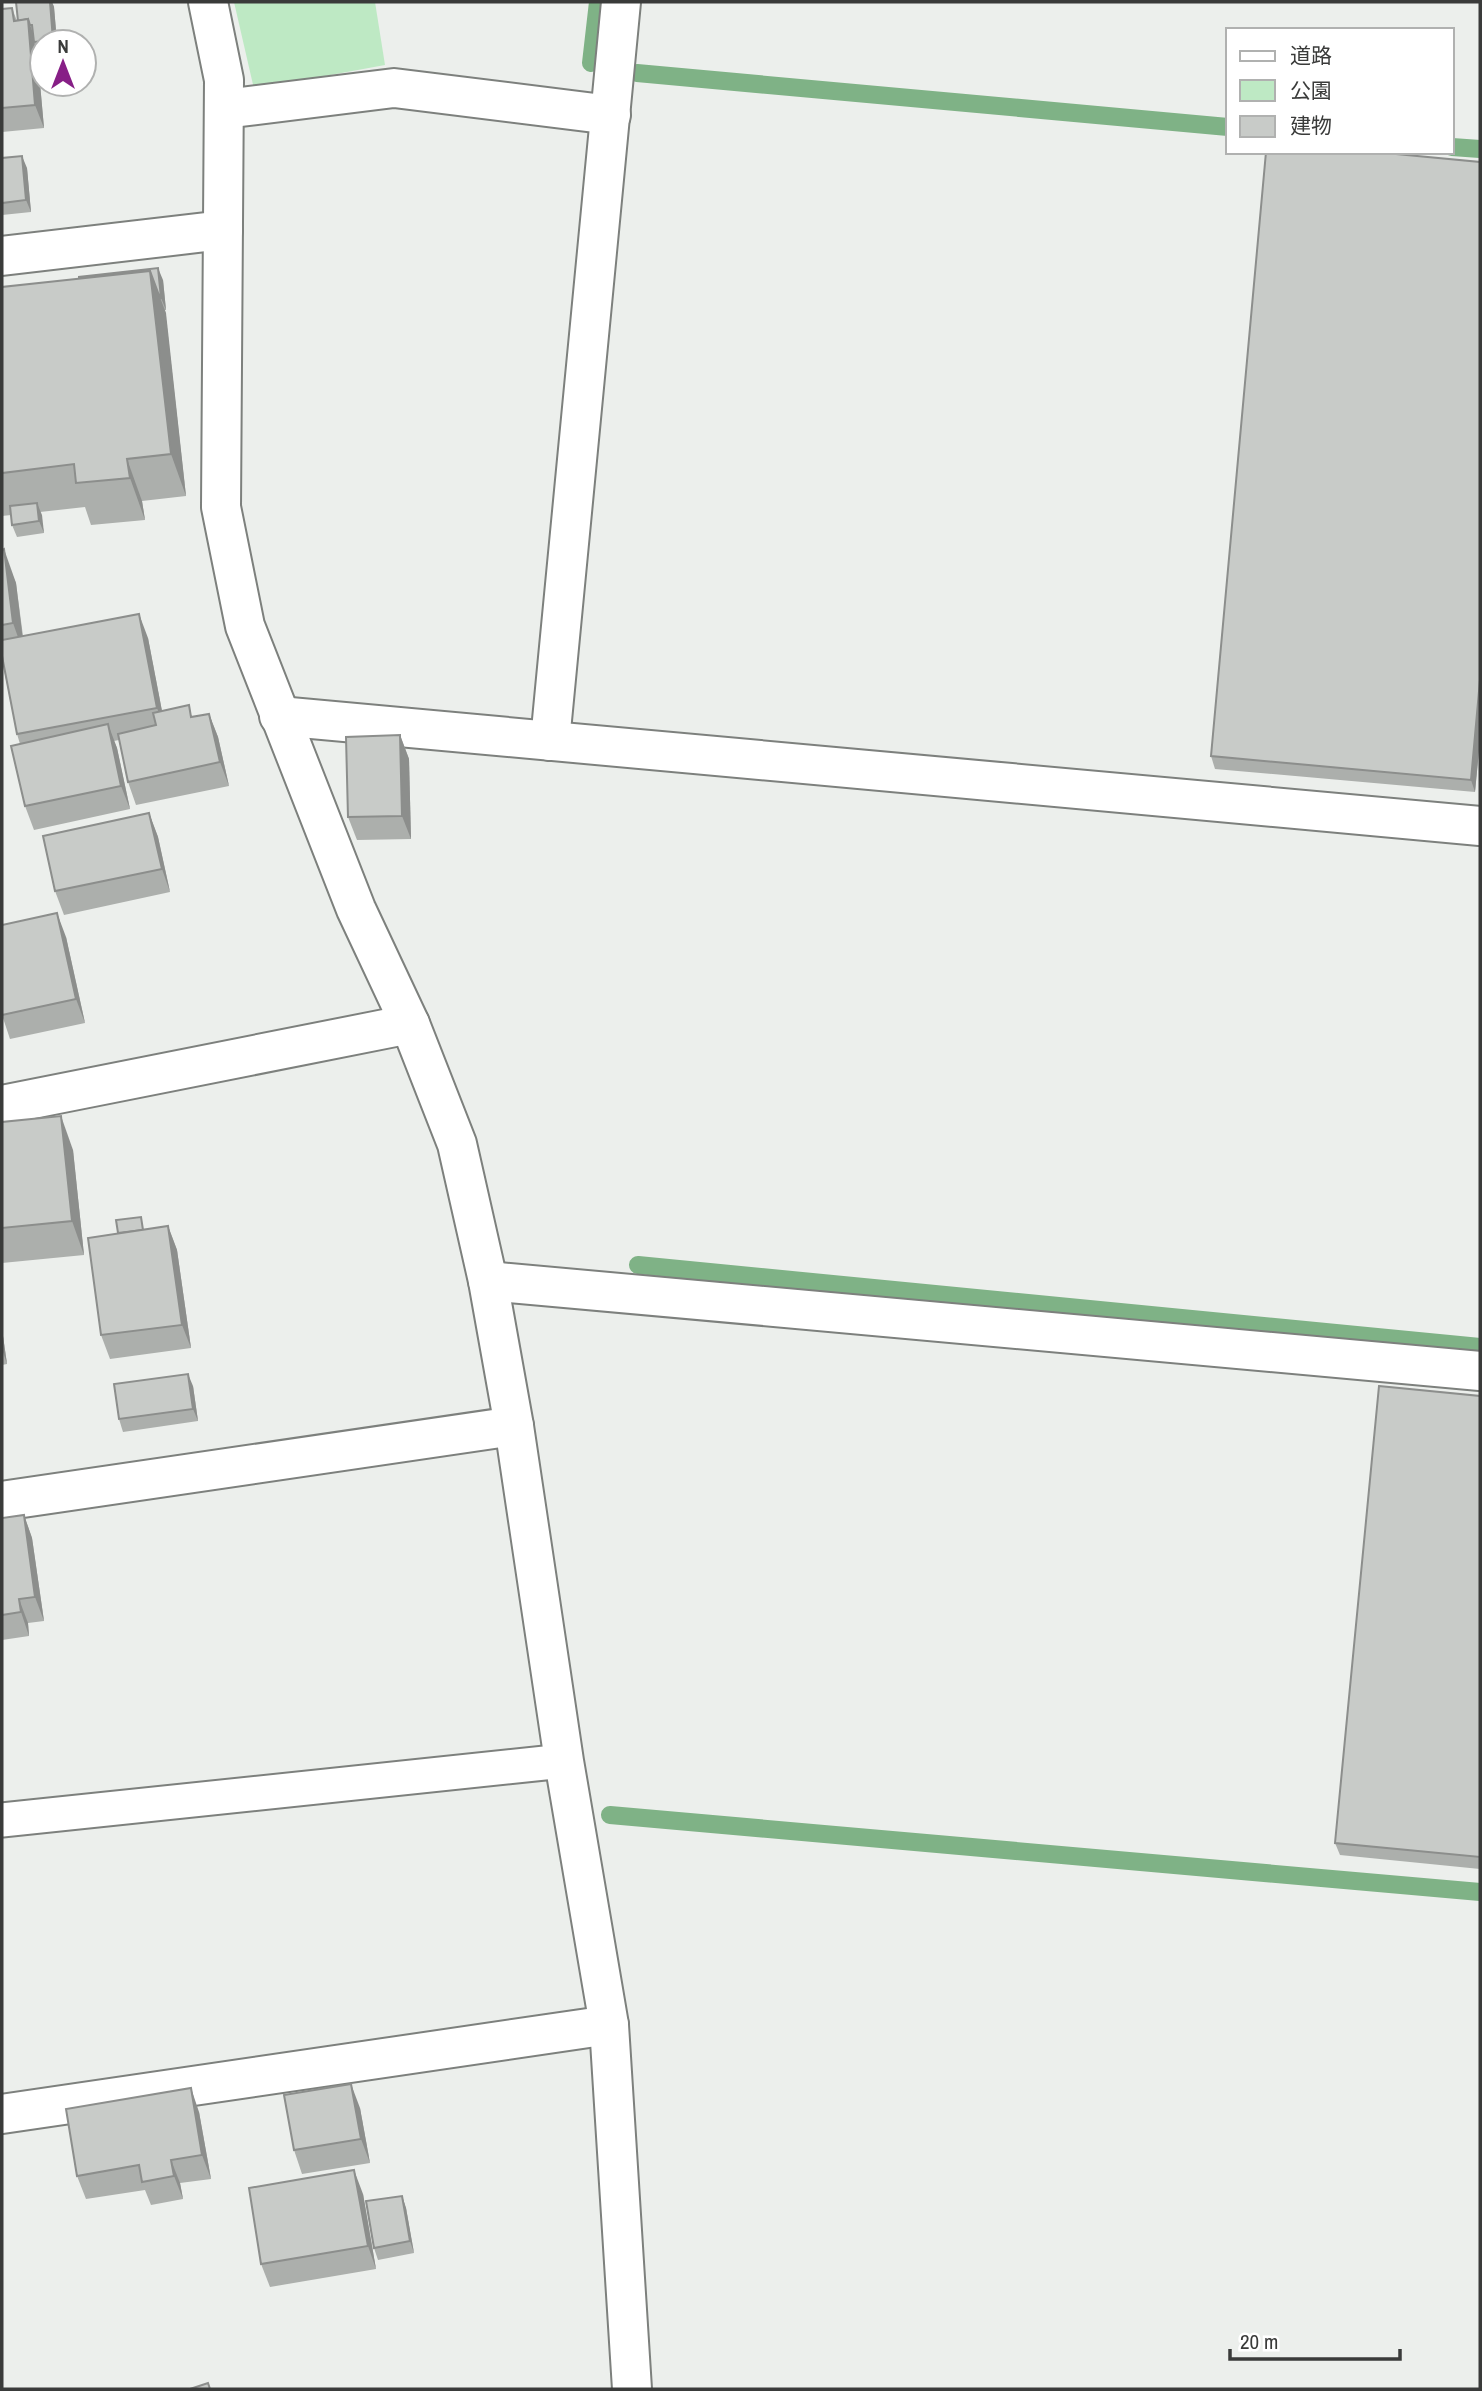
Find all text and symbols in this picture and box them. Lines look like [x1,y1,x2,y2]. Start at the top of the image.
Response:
north arrow [28,28,98,98]
legend [1226,28,1454,154]
text: N [57,33,69,59]
text: 道路 [1290,41,1332,70]
text: 公園 [1290,76,1332,105]
text: 建物 [1290,111,1332,140]
scale bar [1230,2318,1400,2362]
text: 20 m [1240,2327,1278,2356]

